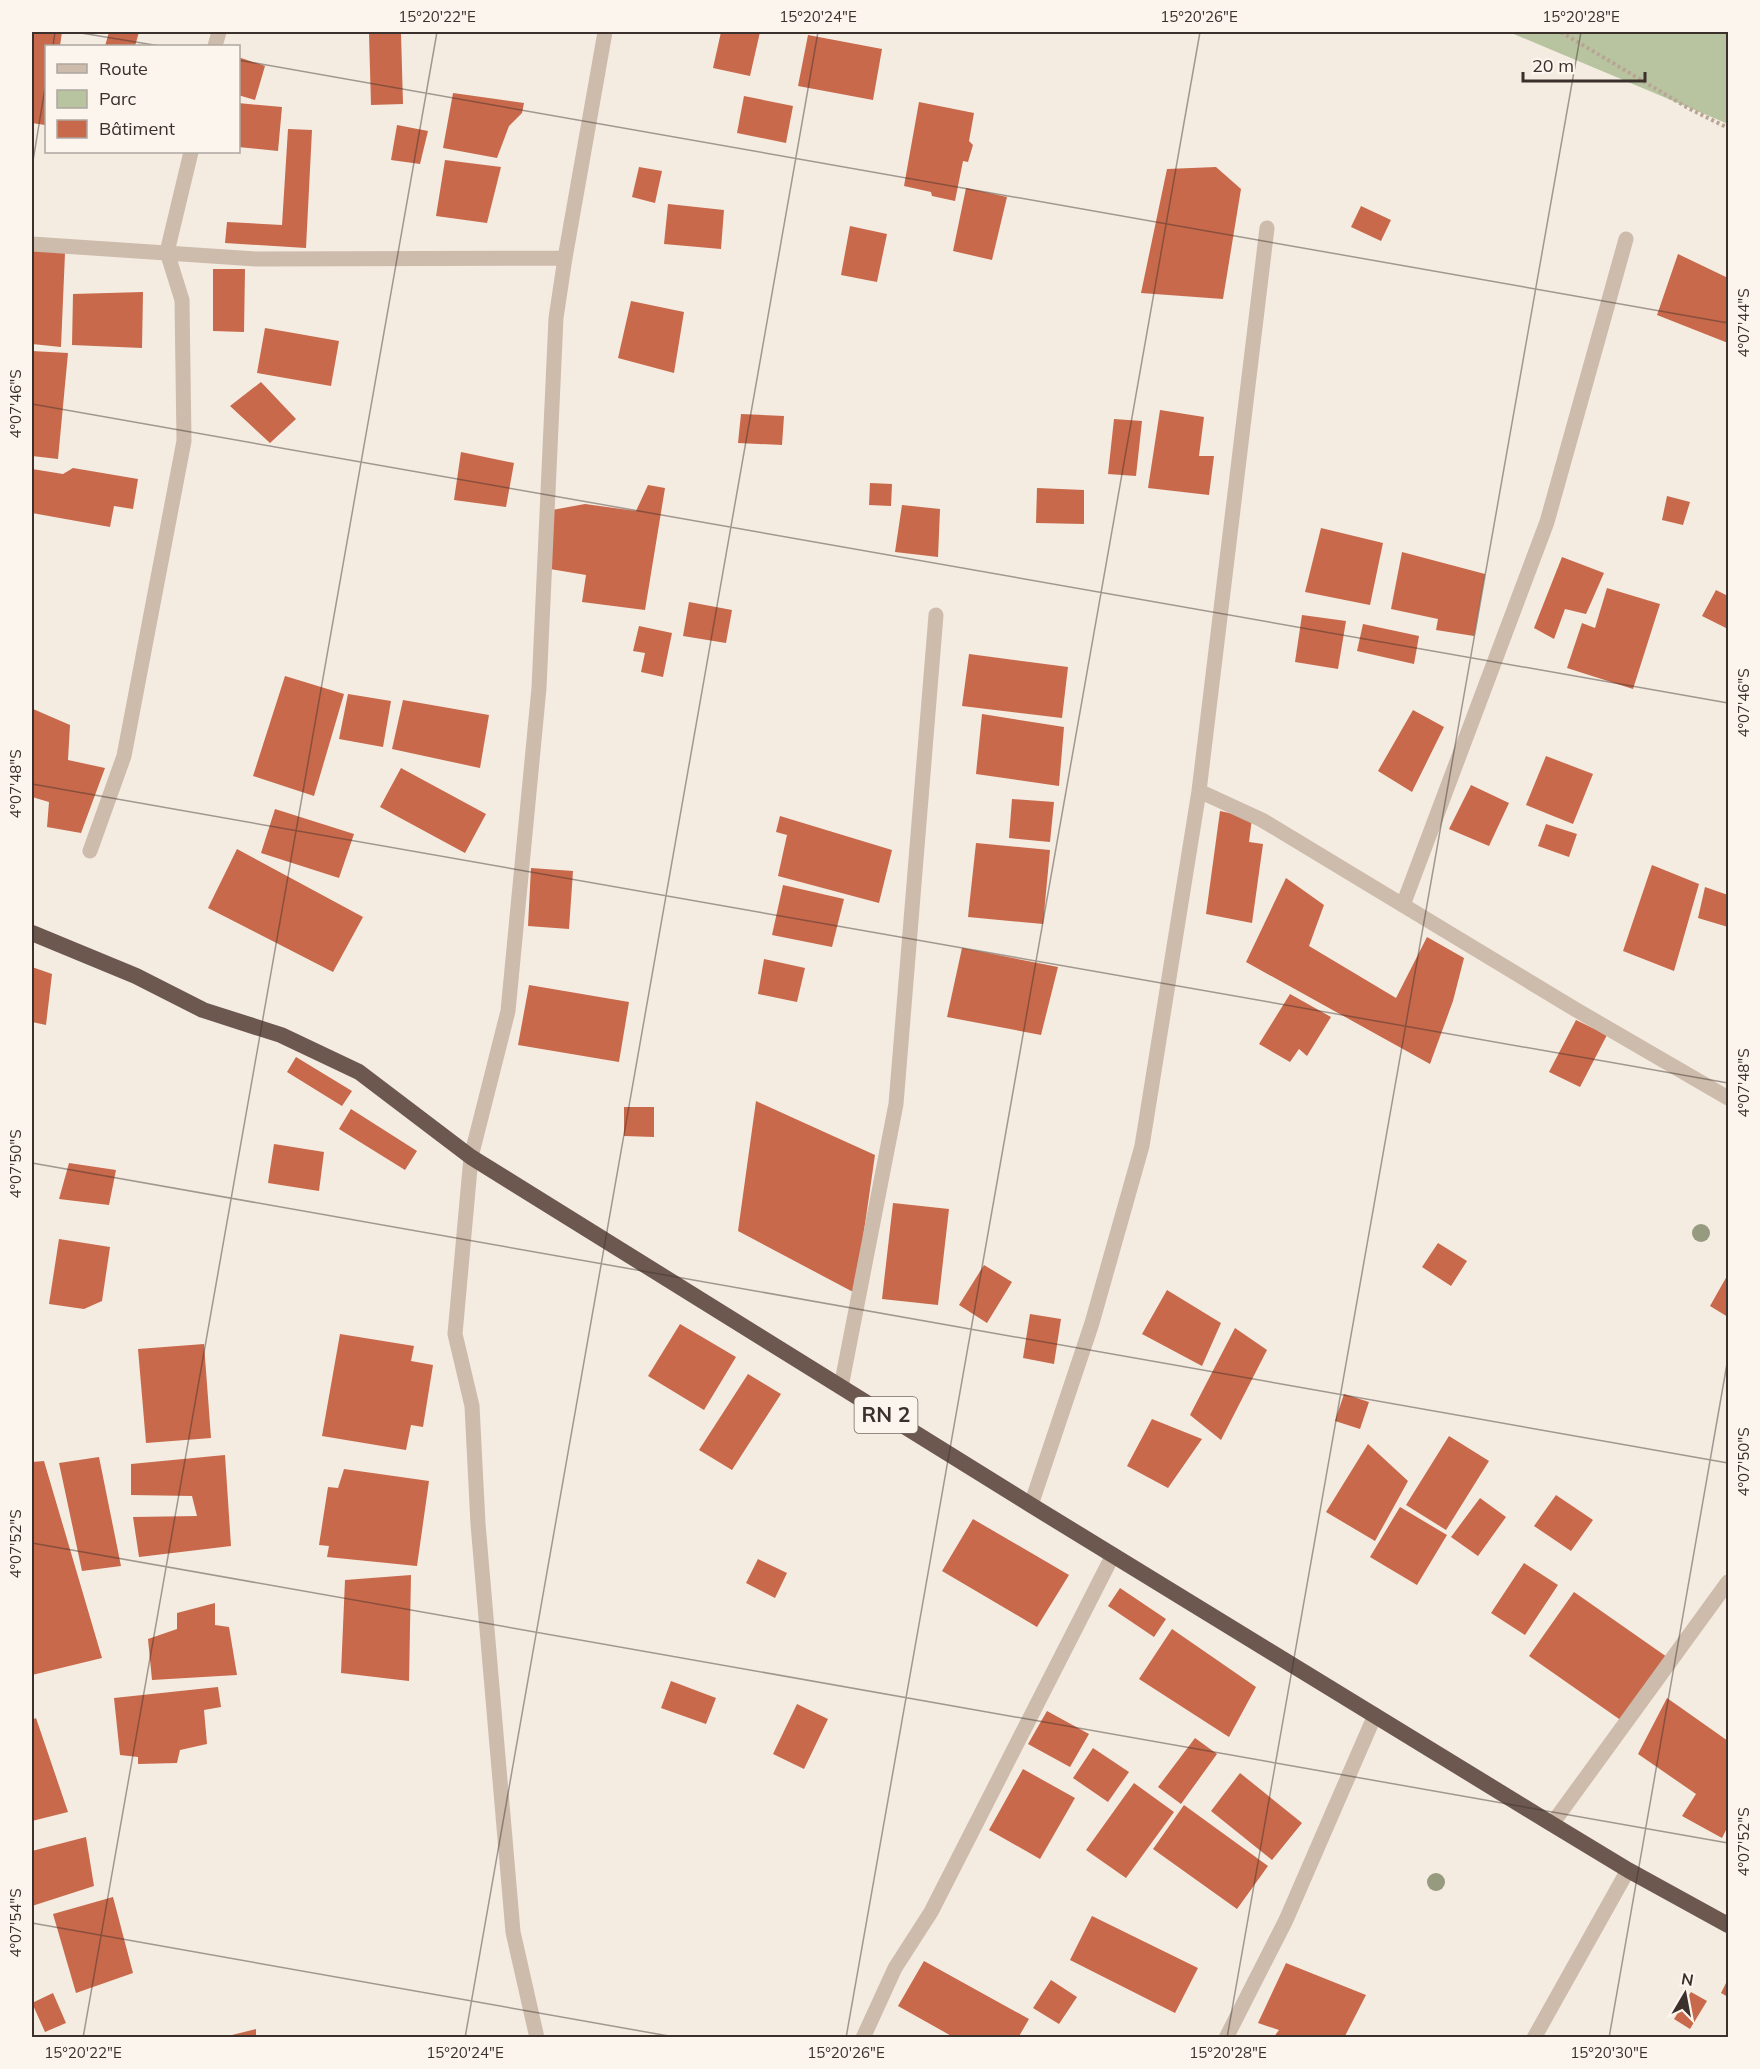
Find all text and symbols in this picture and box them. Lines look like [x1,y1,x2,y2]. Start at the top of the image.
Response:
text: 15°20'22"E [398,7,476,26]
text: 15°20'24"E [779,7,857,26]
text: 15°20'26"E [1160,7,1238,26]
text: 15°20'28"E [1542,7,1620,26]
legend [45,45,240,153]
scale bar [1523,45,1644,83]
text: 20 m [1532,54,1574,77]
text: Route [99,57,148,80]
text: Parc [99,87,137,110]
text: Bâtiment [99,117,175,140]
text: 4°07'44"S [1734,288,1753,358]
text: 4°07'46"S [6,369,25,439]
text: 4°07'46"S [1734,668,1753,738]
text: 4°07'48"S [6,749,25,819]
text: 4°07'48"S [1734,1048,1753,1118]
text: 4°07'50"S [6,1129,25,1199]
road number: RN 2 [854,1397,918,1433]
text: 4°07'50"S [1734,1427,1753,1497]
text: 4°07'52"S [6,1509,25,1579]
text: 4°07'52"S [1734,1807,1753,1877]
text: 4°07'54"S [6,1888,25,1958]
north arrow [1655,1964,1715,2024]
text: N [1680,1968,1695,1990]
text: 15°20'22"E [44,2043,122,2062]
text: 15°20'24"E [426,2043,504,2062]
text: 15°20'26"E [807,2043,885,2062]
text: 15°20'28"E [1189,2043,1267,2062]
text: 15°20'30"E [1570,2043,1648,2062]

